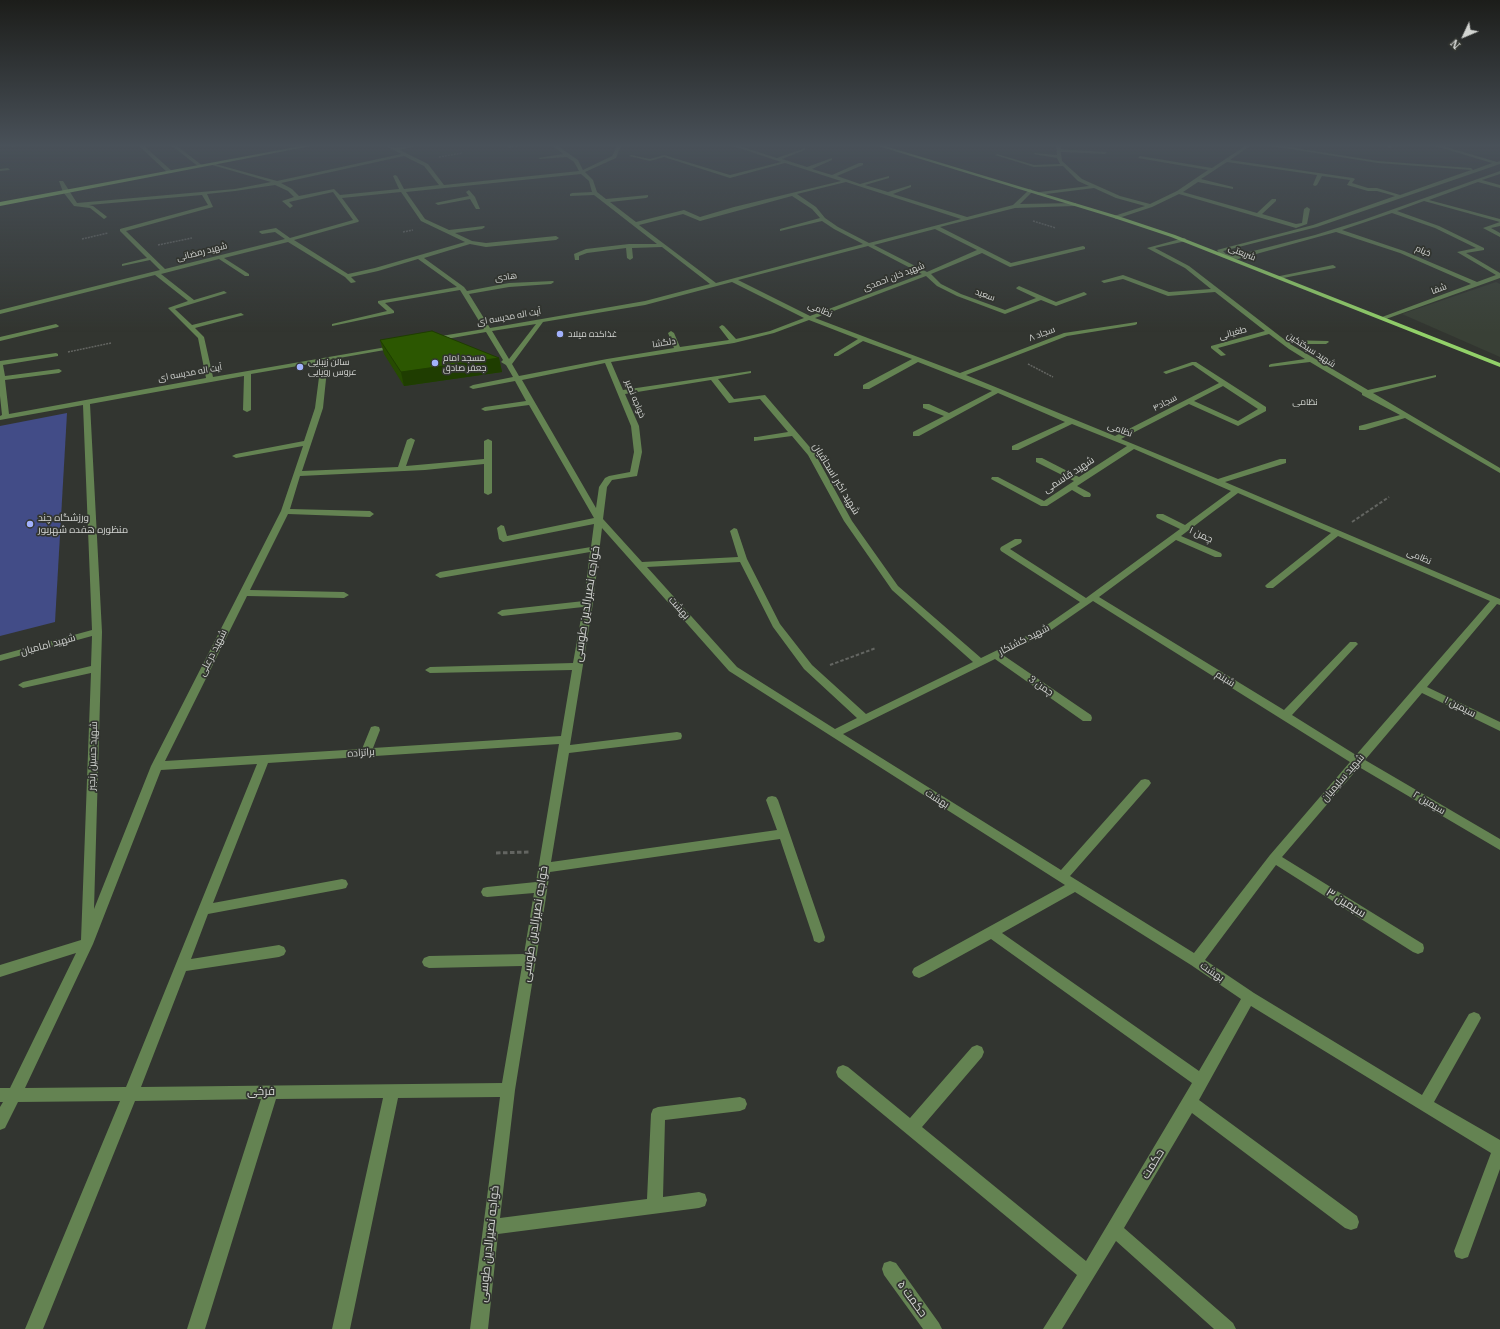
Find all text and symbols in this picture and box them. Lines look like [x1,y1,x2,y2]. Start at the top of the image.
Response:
north arrow [1444,16,1484,56]
text: N [1447,36,1463,52]
street label: شهید رمضانی [176,240,228,264]
street label: شریعتی [1227,243,1257,263]
street label: خیام [1414,243,1432,259]
street label: شهید خان احمدی [862,260,926,294]
street label: هادی [494,270,518,284]
street label: شفا [1430,281,1448,297]
street label: سعید [973,286,997,304]
street label: نظامی [806,300,834,320]
street label: آیت اله مدیسه ای [476,306,542,328]
street label: سجاد ۸ [1027,324,1057,344]
street label: طغیانی [1218,324,1248,342]
marker: غذاکده میلاد [555,329,565,339]
place label: غذاکده میلاد [568,329,617,339]
street label: شهید سبکتکین [1284,330,1338,370]
street label: دلگشا [652,336,676,350]
place label: مسجد امام جعفر صادق [443,353,486,374]
place label: سالن زیبایی عروس رویایی [308,357,357,378]
marker: مسجد امام جعفر صادق [430,358,440,368]
street label: آیت اله مدیسه ای [157,362,223,384]
marker: سالن زیبایی عروس رویایی [295,362,305,372]
street label: خواجه نصیر [622,378,648,420]
street label: سجاد۴ [1151,392,1179,414]
district label: نظامی [1292,397,1318,407]
street label: نظامی [1106,421,1134,439]
street label: شهید اکبر اسحاقیان [810,441,862,517]
street label: شهید قاسمی [1041,454,1097,496]
place label: ورزشگاه چند منظوره هفده شهریور [38,512,128,536]
marker: ورزشگاه چند منظوره هفده شهریور [25,519,35,529]
street label: چمن ۱ [1187,524,1215,546]
street label: خواجه نصیرالدین طوسی [571,545,603,663]
street label: نظامی [1405,547,1433,567]
street label: بهشت [666,594,692,622]
street label: شهید کشتکار [997,622,1051,658]
street label: شهید درعلی [196,628,230,678]
street label: شهید امامیان [19,632,77,658]
street label: شبنم [1213,668,1237,690]
street label: چمن 3 [1026,673,1056,699]
street label: سیمین ۱ [1442,694,1478,720]
street label: شهید حسین رنجبر [86,721,100,791]
street label: براتزاده [347,746,375,760]
street label: شهید سلیمیان [1319,752,1367,804]
street label: بهشت [923,787,951,811]
street label: سیمین ۲ [1411,789,1447,817]
street label: خواجه نصیرالدین طوسی [519,865,551,983]
street label: سیمین ۳ [1323,885,1369,921]
street label: بهشت [1198,960,1226,984]
street label: فرخی [247,1085,275,1099]
street label: حکمت [1138,1146,1168,1182]
street label: خواجه نصیرالدین طوسی [476,1185,502,1303]
street label: حکمت ۵ [894,1278,930,1320]

